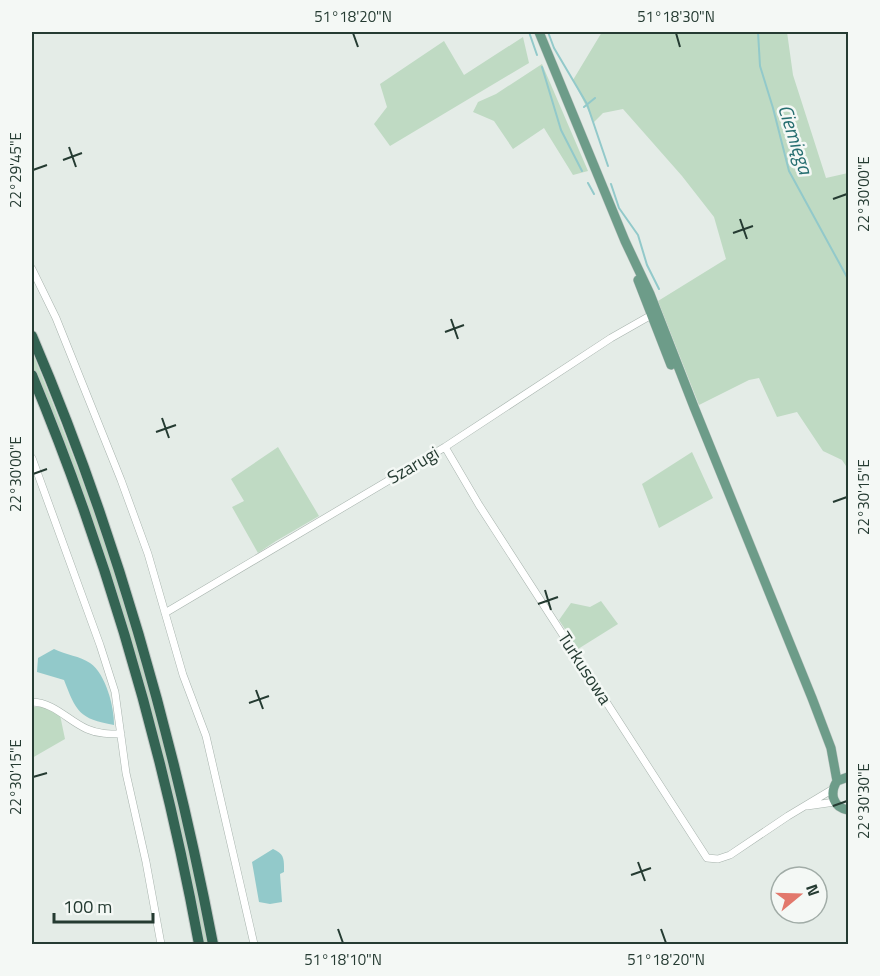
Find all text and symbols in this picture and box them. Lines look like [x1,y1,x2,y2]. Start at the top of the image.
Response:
text: 51°18'20"N [314,5,392,28]
text: 51°18'30"N [637,5,715,28]
water label: Ciemięga [770,100,822,179]
text: 22°29'45"E [4,132,27,208]
text: 22°30'00"E [852,156,875,232]
text: 22°30'00"E [4,436,27,512]
street label: Szarugi [382,439,444,491]
text: 22°30'15"E [852,459,875,535]
street label: Turkusowa [551,626,619,710]
text: 22°30'15"E [4,739,27,815]
text: 22°30'30"E [852,763,875,839]
north arrow [769,865,829,925]
text: N [800,881,826,899]
scale bar [54,886,153,924]
text: 100 m [63,893,112,920]
text: 51°18'10"N [304,948,382,971]
text: 51°18'20"N [627,948,705,971]

